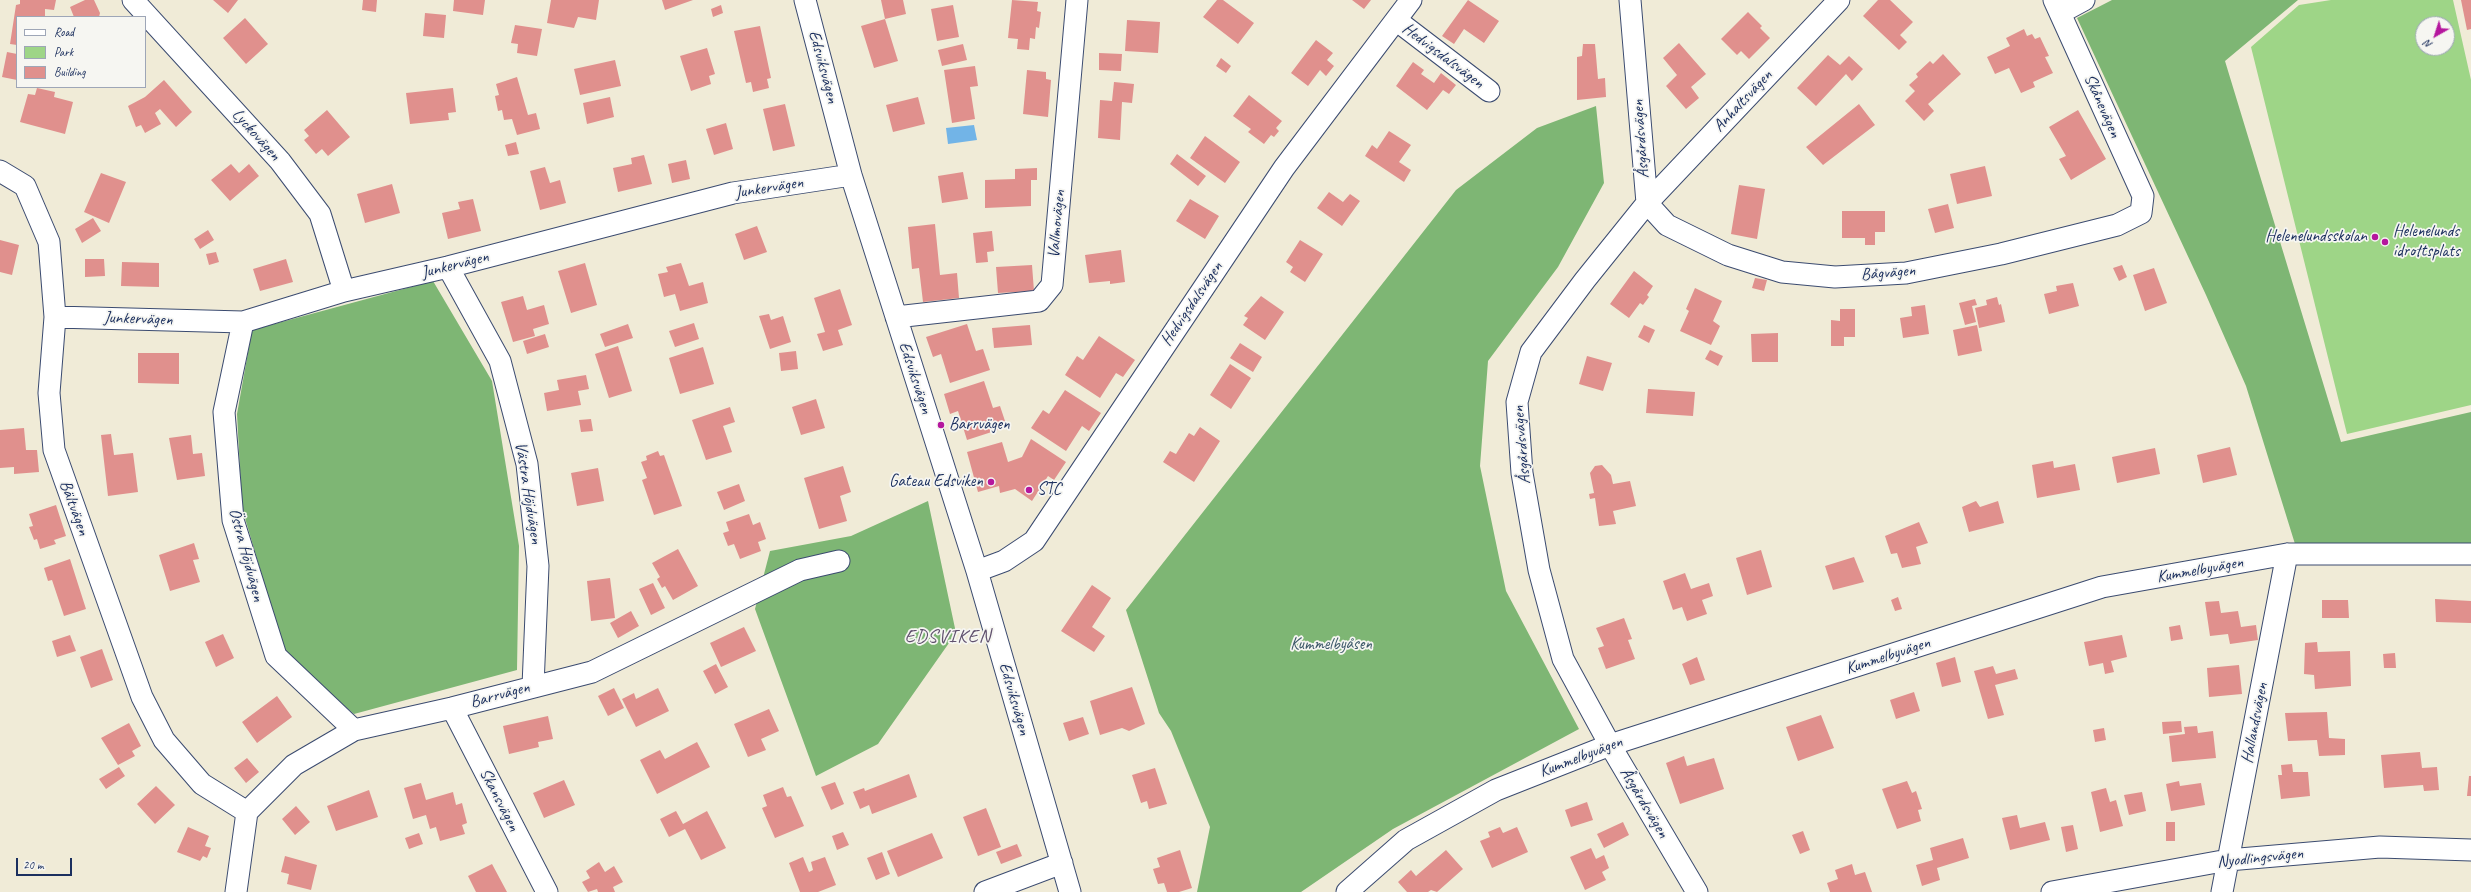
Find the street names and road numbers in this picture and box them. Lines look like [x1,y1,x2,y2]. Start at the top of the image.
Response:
street label: Hedvigsdalsvägen [1398,19,1488,93]
street label: Edsviksvägen [804,28,842,106]
street label: Anhaltsvägen [1709,66,1777,136]
street label: Skånevägen [2079,71,2125,141]
street label: Åsgårdsvägen [1628,99,1654,179]
street label: Lyckovägen [227,105,285,165]
street label: Junkervägen [733,173,805,203]
street label: Vallmovägen [1044,189,1070,259]
street label: Junkervägen [419,247,491,283]
street label: Hedvigsdalsvägen [1156,258,1228,350]
street label: Bågvägen [1860,260,1916,286]
street label: Junkervägen [103,308,173,330]
street label: Edsviksvägen [894,339,936,417]
street label: Åsgårdsvägen [1508,405,1536,485]
street label: Västra Höjdvägen [510,441,546,545]
street label: Bältvägen [55,478,93,538]
street label: Östra Höjdvägen [224,506,268,604]
street label: Kummelbyvägen [2155,552,2245,588]
street label: Kummelbyvägen [1843,633,1933,679]
street label: Edsviksvägen [994,660,1034,738]
street label: Barrvägen [468,677,532,713]
street label: Hallandsvägen [2237,681,2273,765]
street label: Kummelbyvägen [1536,732,1626,782]
street label: Åsgårdsvägen [1615,764,1673,842]
street label: Skansvägen [475,765,523,835]
street label: Nyodlingsvägen [2216,843,2304,873]

